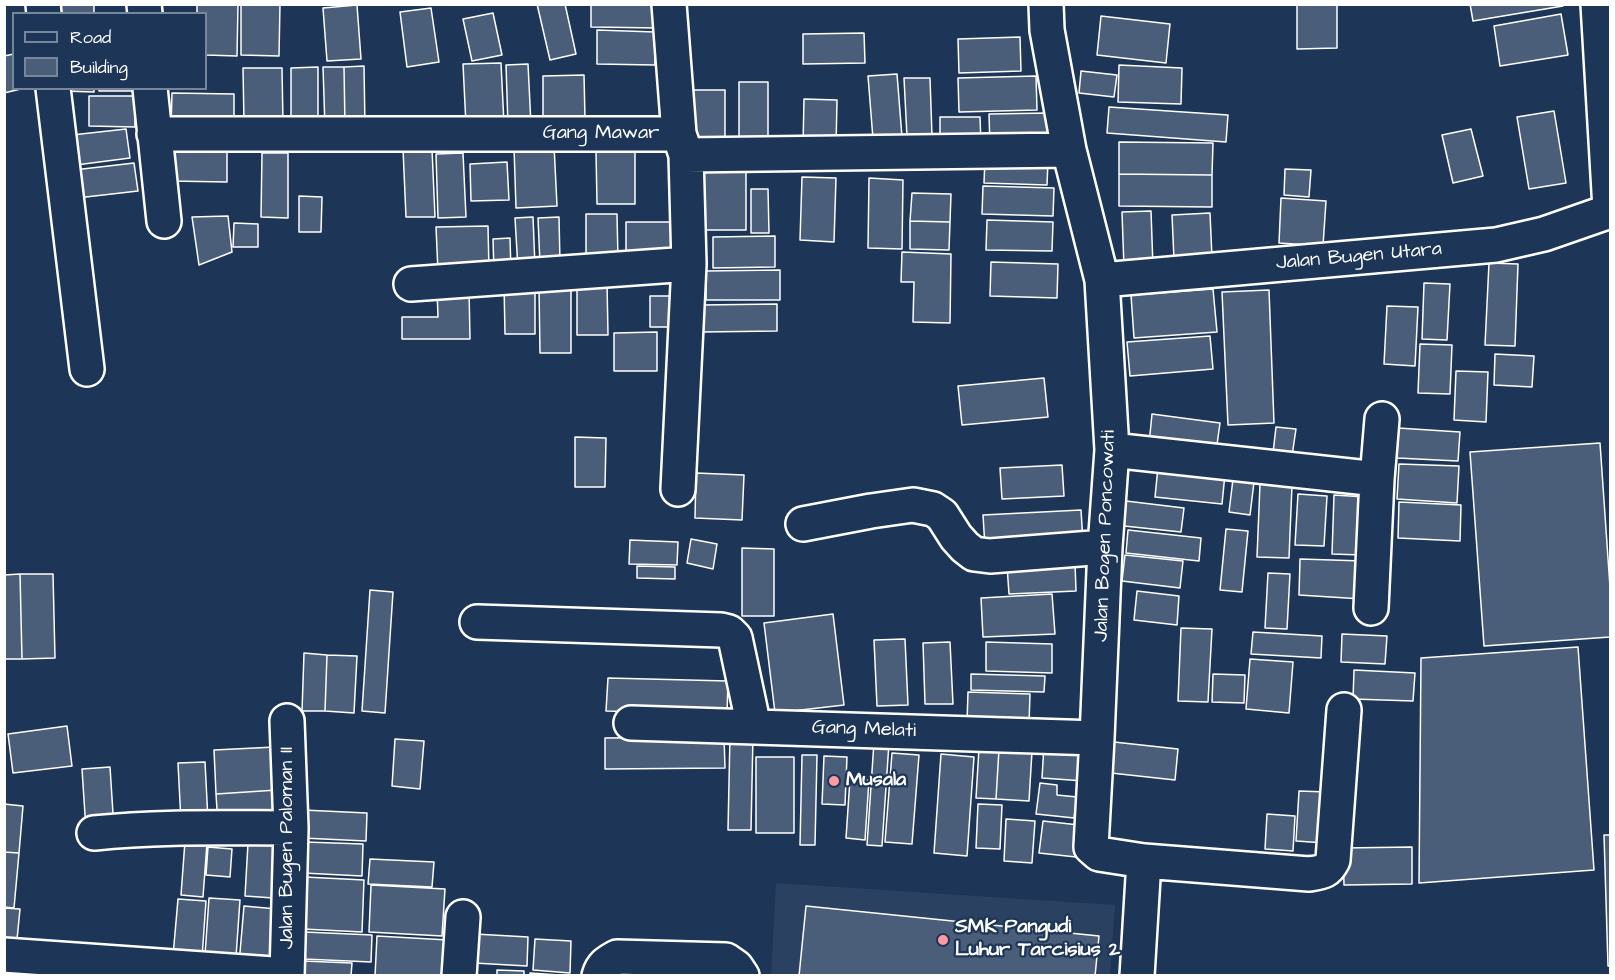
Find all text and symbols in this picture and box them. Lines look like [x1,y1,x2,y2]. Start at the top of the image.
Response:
legend [12,12,207,90]
text: Road [70,25,111,50]
text: Building [70,55,128,80]
street label: Gang Mawar [543,122,659,146]
street label: Jalan Bugen Utara [1275,238,1443,276]
street label: Jalan Bogen Poncowati [1090,430,1122,642]
street label: Gang Melati [812,716,916,744]
street label: Jalan Bugen Paloman II [276,747,300,949]
place label: Musala [846,769,906,793]
marker: Musala [827,774,841,788]
place label: SMK Pangudi Luhur Tarcisius 2 [955,916,1120,963]
marker: SMK Pangudi Luhur Tarcisius 2 [936,933,950,947]

